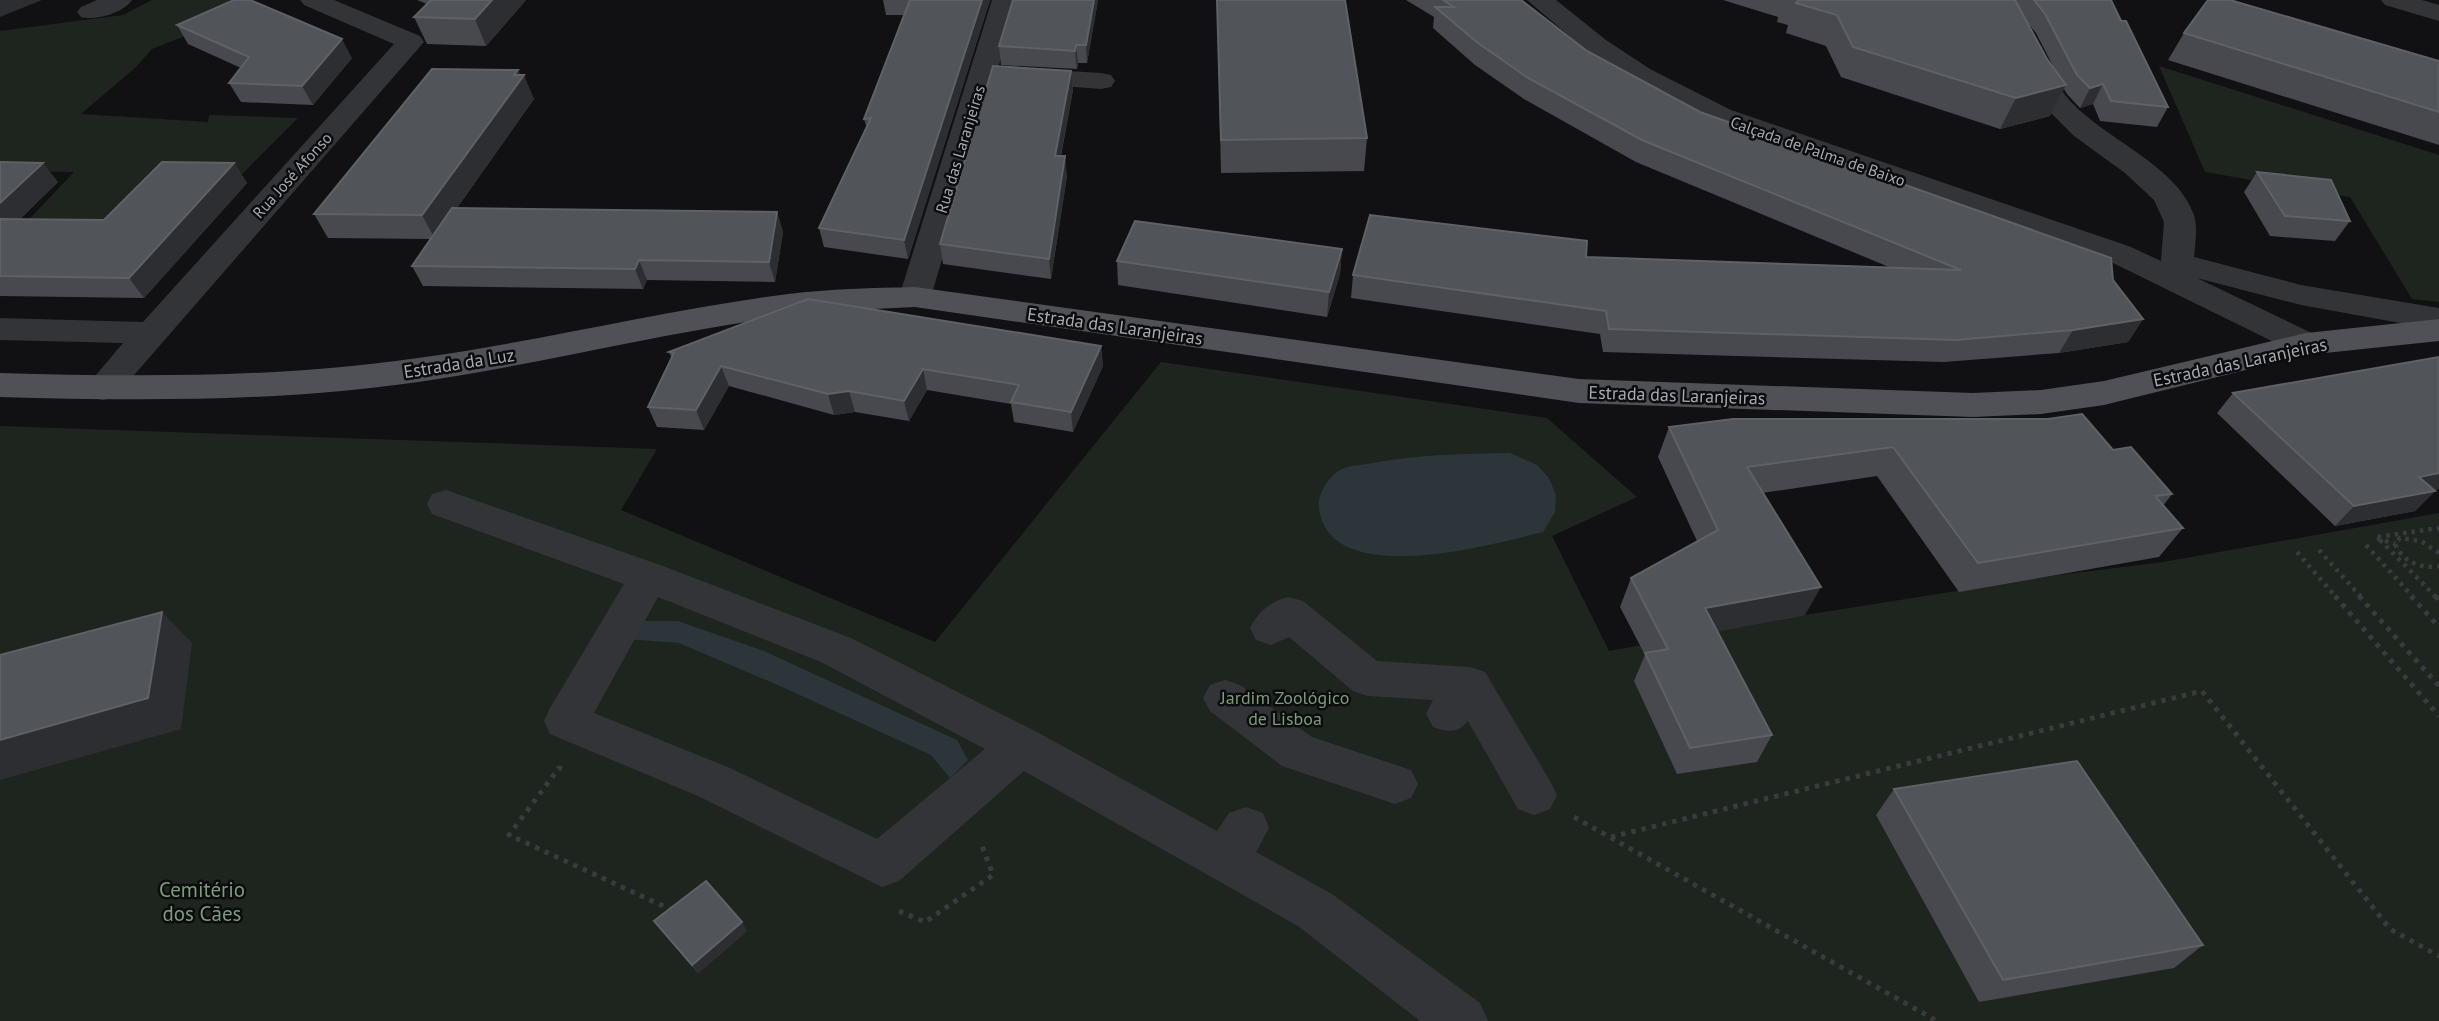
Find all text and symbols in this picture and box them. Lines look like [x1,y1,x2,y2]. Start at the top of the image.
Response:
street label: Rua das Laranjeiras [931,82,989,215]
street label: Calçada de Palma de Baixo [1728,112,1908,190]
street label: Rua José Afonso [248,128,336,222]
street label: Estrada das Laranjeiras [1026,302,1204,350]
street label: Estrada das Laranjeiras [2151,332,2329,392]
street label: Estrada da Luz [402,343,516,383]
street label: Estrada das Laranjeiras [1588,380,1766,410]
park label: Jardim Zoológico de Lisboa [1220,686,1349,730]
park label: Cemitério dos Cães [159,876,245,927]

